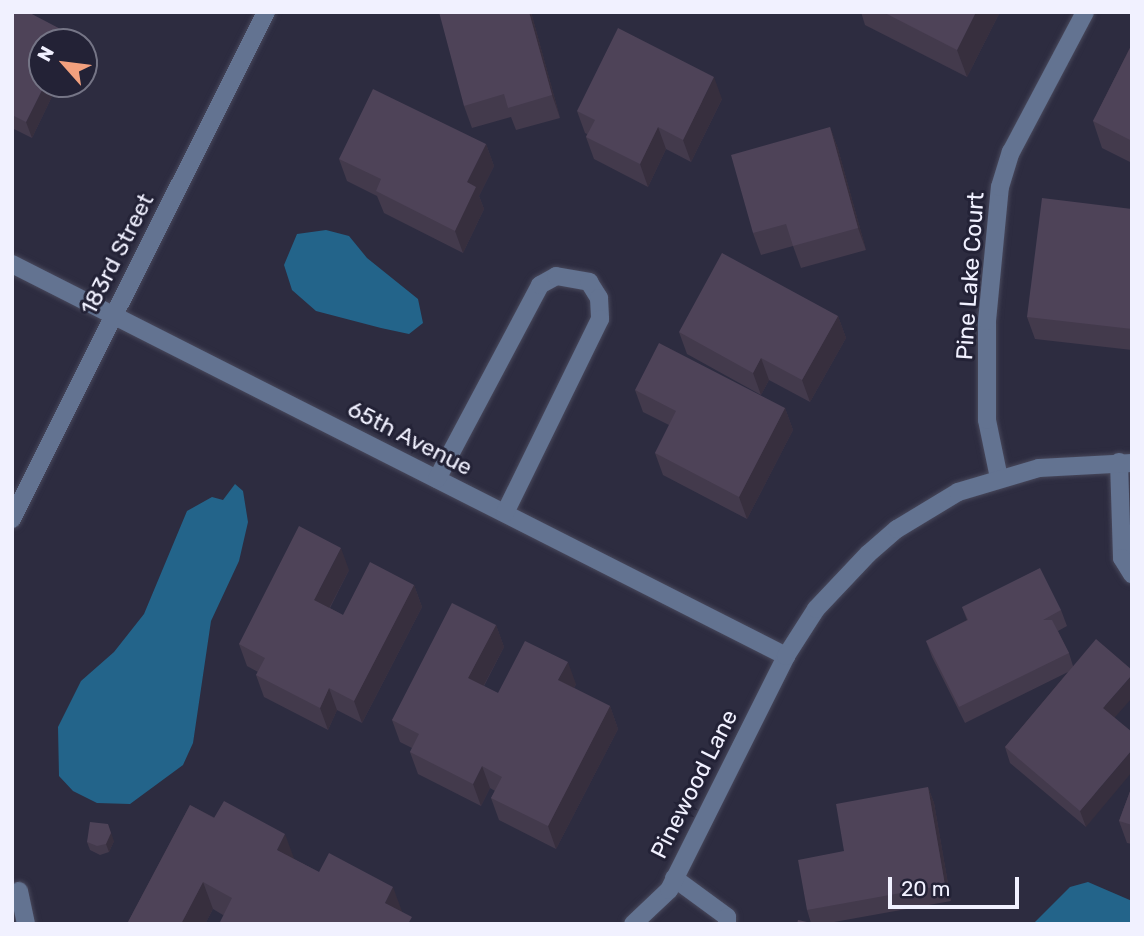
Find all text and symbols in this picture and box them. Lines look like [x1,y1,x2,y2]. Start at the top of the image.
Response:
north arrow [28,28,98,98]
text: N [32,42,59,65]
street label: 183rd Street [75,189,159,319]
street label: Pine Lake Court [950,191,990,361]
street label: 65th Avenue [343,395,477,481]
street label: Pinewood Lane [645,705,743,863]
scale bar [892,862,1023,906]
text: 20 m [901,876,950,901]

